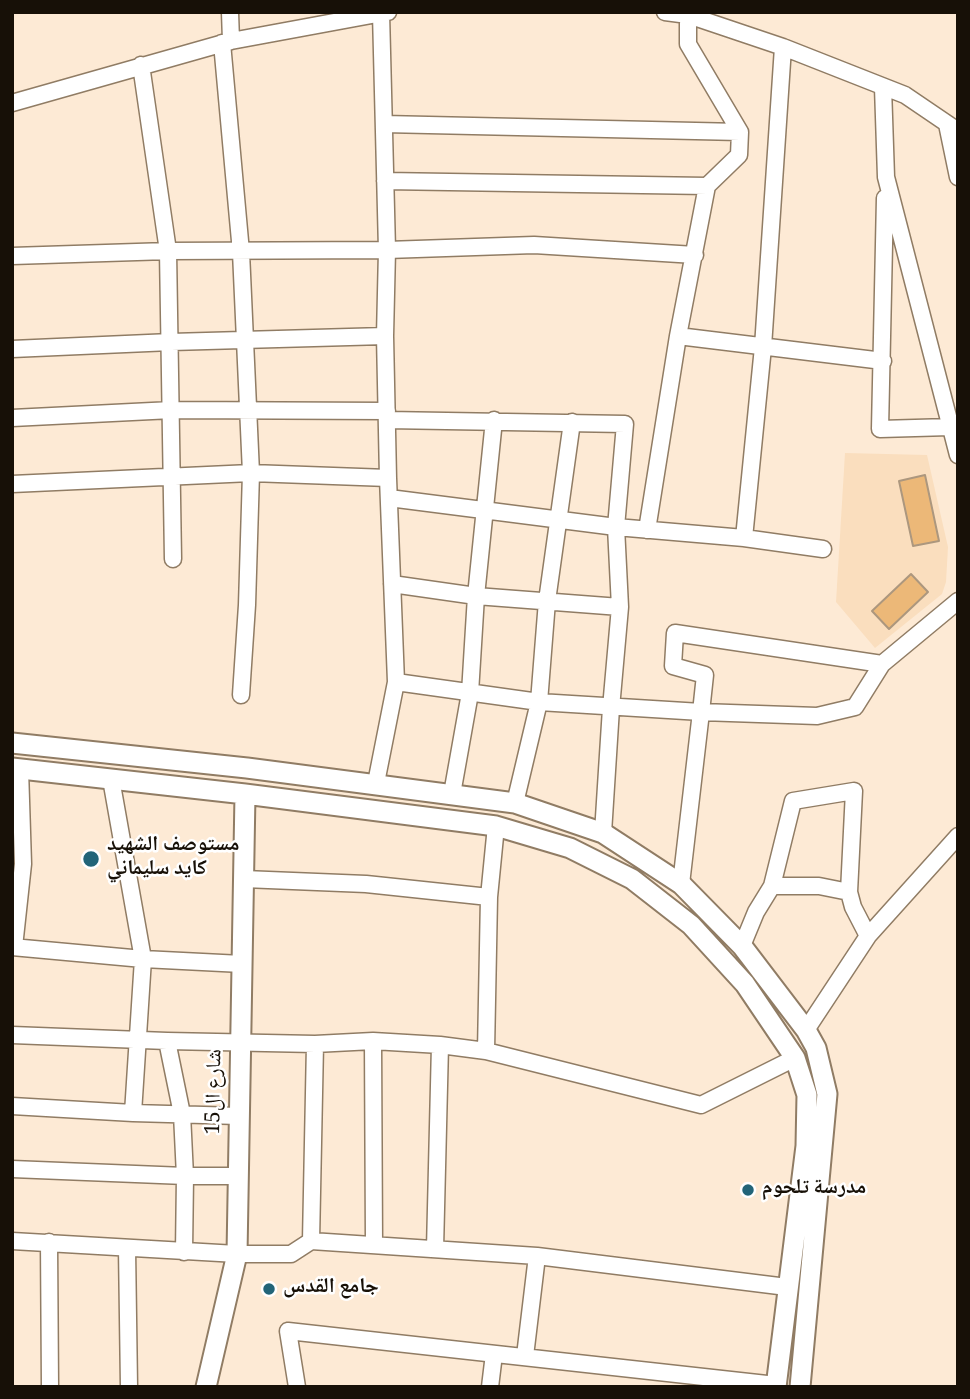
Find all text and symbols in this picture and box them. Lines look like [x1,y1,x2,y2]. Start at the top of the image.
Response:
place label: مستوصف الشهيد كايد سليماني [107,834,239,884]
marker: مستوصف الشهيد كايد سليماني [81,849,101,869]
street label: شارع ال15 [204,1049,230,1135]
place label: مدرسة تلحوم [762,1177,866,1203]
marker: مدرسة تلحوم [740,1182,756,1198]
place label: جامع القدس [283,1276,379,1302]
marker: جامع القدس [261,1281,277,1297]

